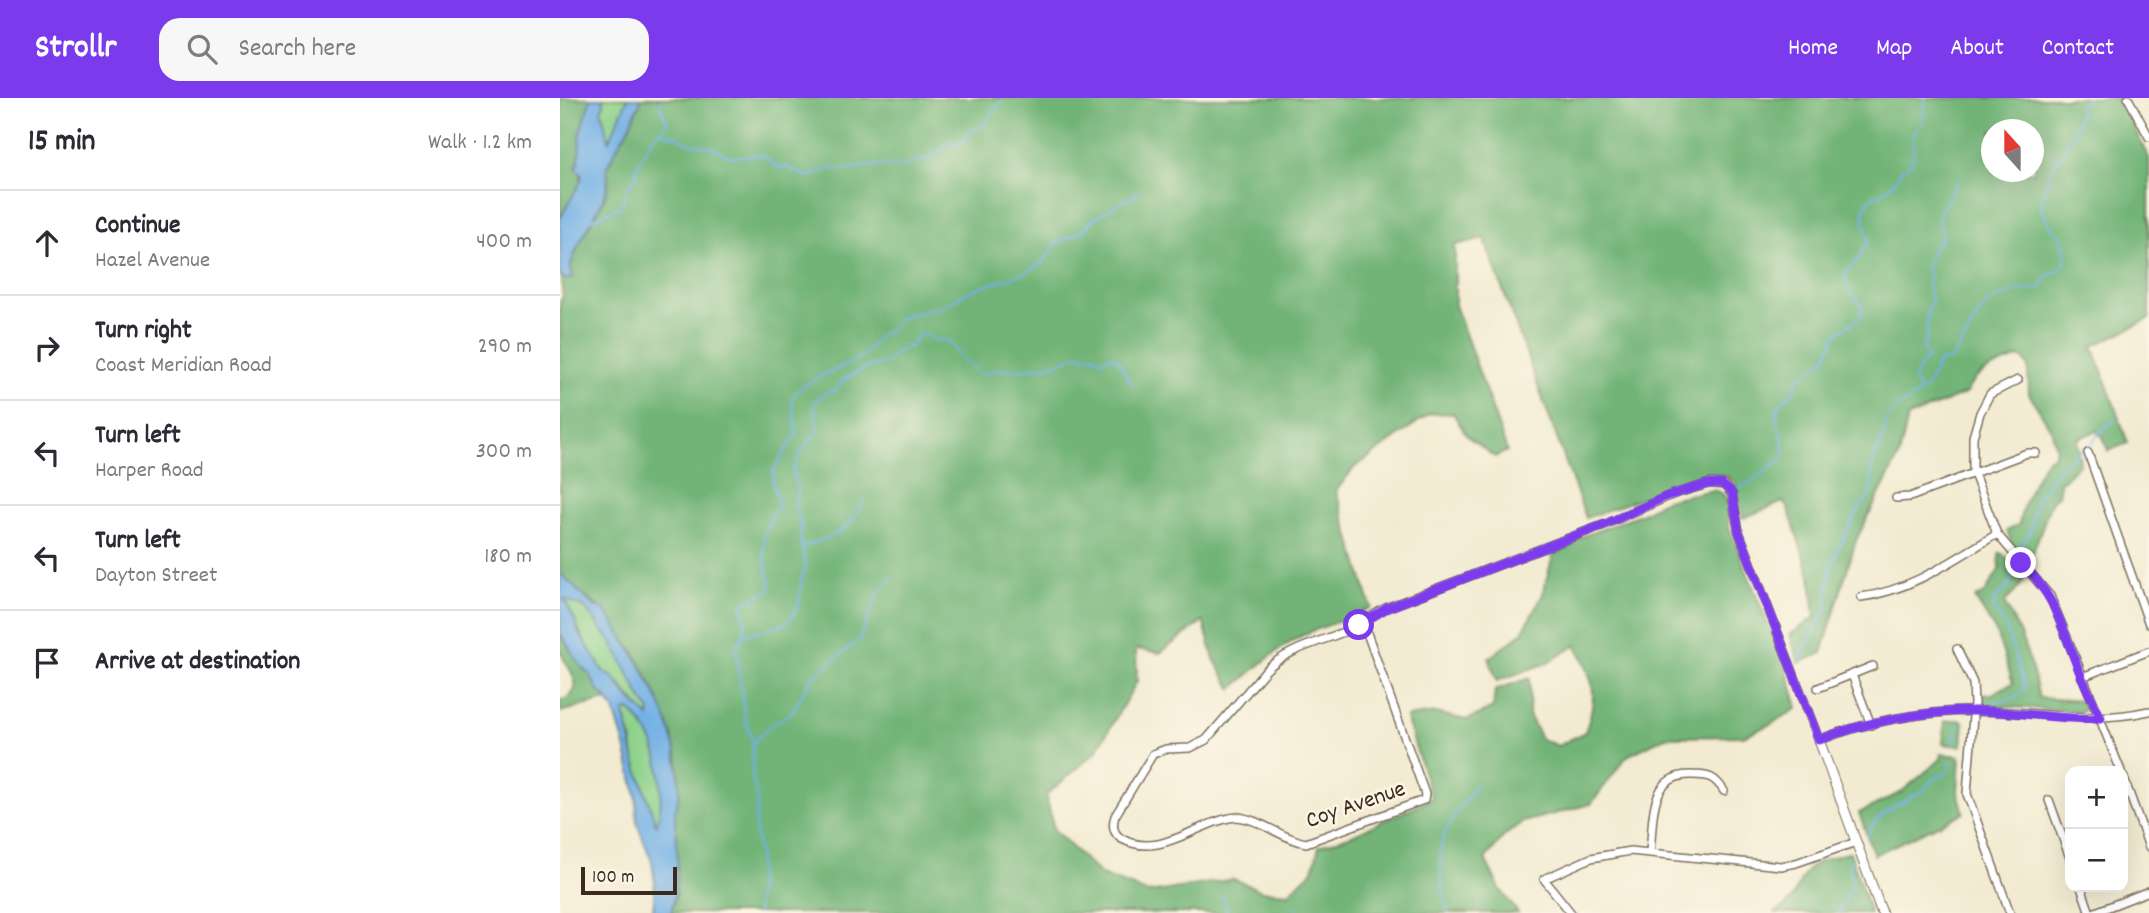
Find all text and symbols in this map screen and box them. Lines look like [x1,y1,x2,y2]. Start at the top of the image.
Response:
search box [159,18,649,81]
text: Strollr [35,26,117,73]
icon: search [183,30,221,68]
text: Search here [239,31,356,68]
text: Home [1788,32,1838,66]
text: Map [1876,32,1912,66]
text: About [1950,32,2004,66]
text: Contact [2042,32,2114,66]
north arrow [1981,119,2044,182]
text: 15 min [28,122,95,165]
text: Walk · 1.2 km [428,127,532,160]
text: Continue [95,208,180,245]
icon: ahead [28,224,66,262]
text: 400 m [476,226,532,259]
text: Hazel Avenue [95,245,210,278]
text: Turn right [95,313,192,350]
icon: right [28,329,66,367]
text: 290 m [478,331,532,364]
text: Coast Meridian Road [95,350,272,383]
text: Turn left [95,418,181,455]
icon: left [28,434,66,472]
text: 300 m [476,436,532,469]
text: Harper Road [95,455,204,488]
text: Turn left [95,523,181,560]
icon: left [28,539,66,577]
text: 180 m [484,541,532,574]
route end [2005,547,2036,578]
text: Dayton Street [95,560,217,593]
route start [1343,609,1374,640]
icon: arrive [28,644,66,682]
text: Arrive at destination [95,644,300,681]
map controls [2065,766,2128,892]
button: + [2065,766,2128,829]
street label: Coy Avenue [1302,773,1410,839]
button: − [2065,829,2128,892]
scale bar [581,864,677,896]
text: 100 m [592,865,634,892]

